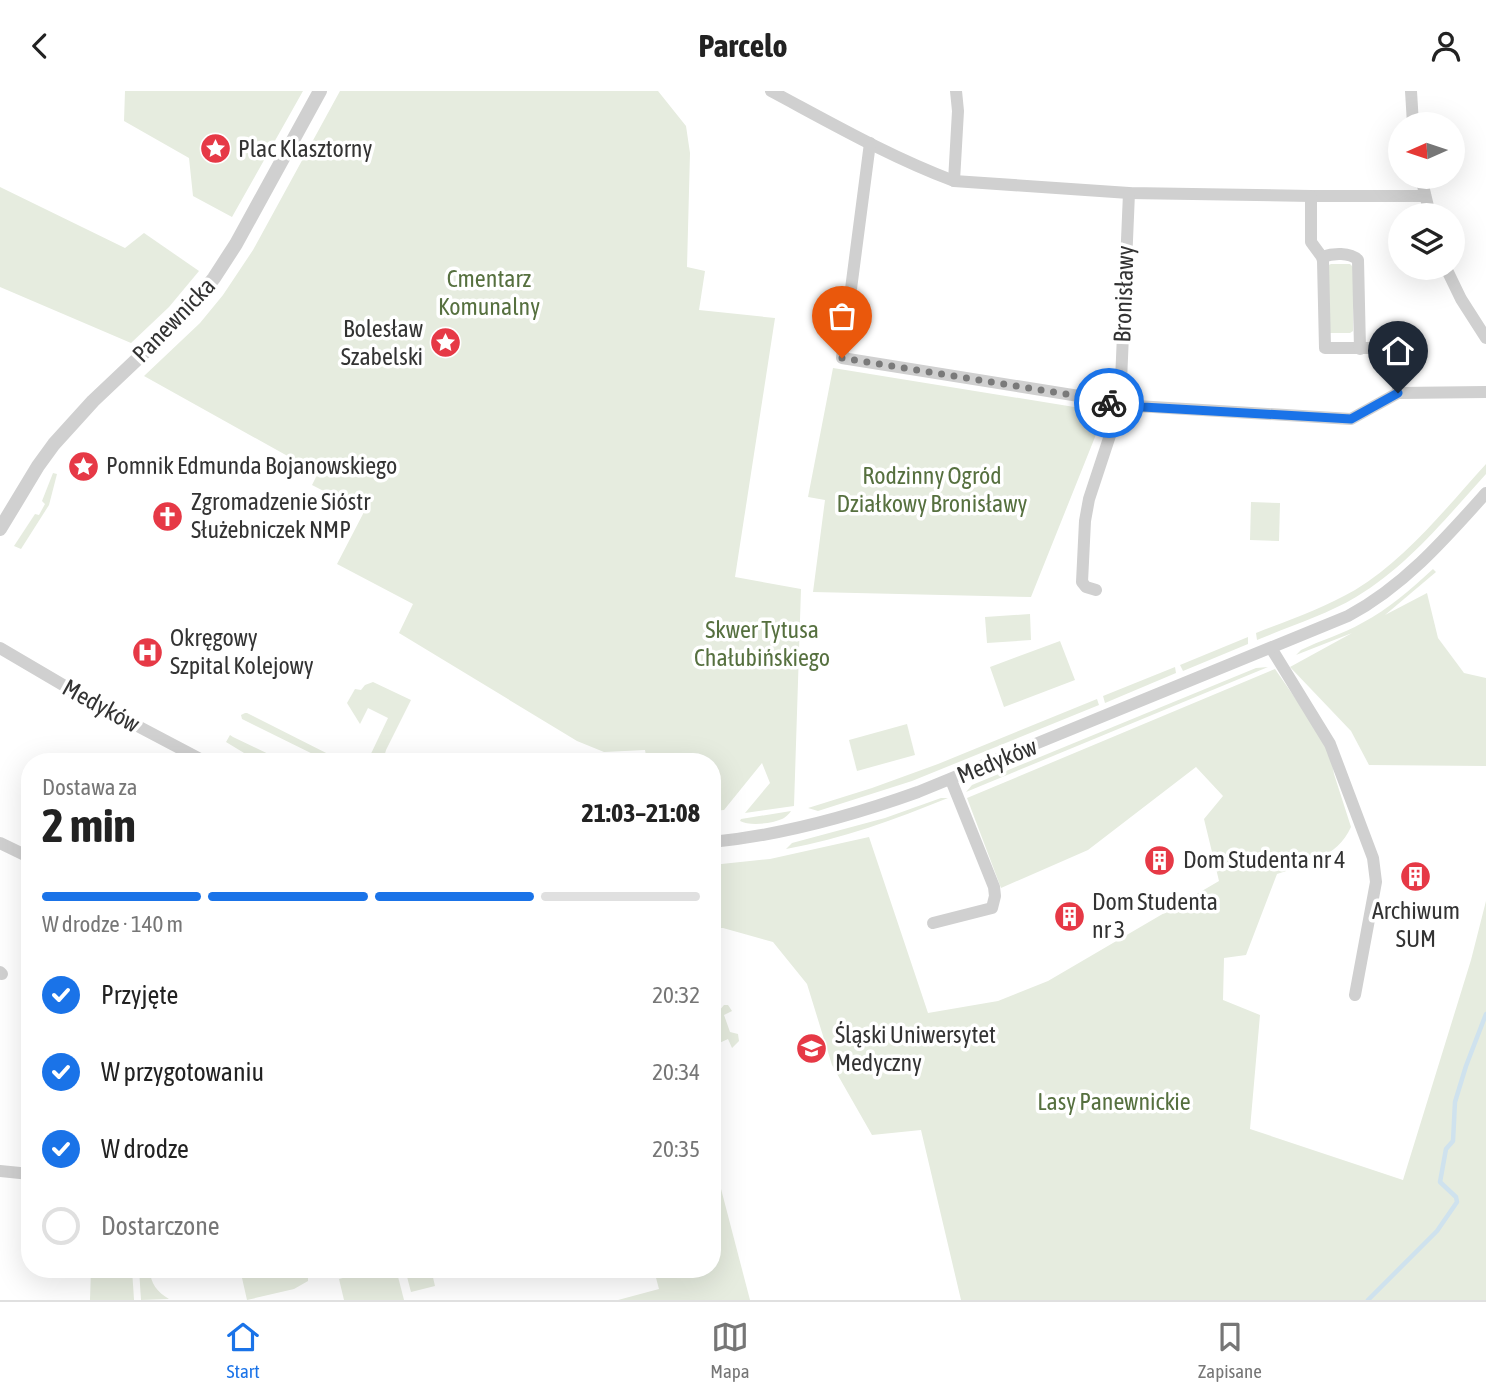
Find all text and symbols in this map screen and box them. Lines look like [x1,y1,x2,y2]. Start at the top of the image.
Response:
icon: back [21,27,59,65]
text: Parcelo [699,27,787,64]
icon: person [1427,27,1465,65]
north arrow [1388,112,1465,189]
map controls [1388,112,1465,280]
place icon: Plac Klasztorny [198,132,232,166]
place label: Plac Klasztorny [238,135,373,162]
button: layers [1388,203,1465,280]
street label: Bronisławy [1108,245,1139,343]
park label: Cmentarz Komunalny [438,265,540,320]
street label: Panewnicka [127,272,220,367]
pin [812,286,872,358]
icon: bag [823,297,861,335]
place label: Bolesław Szabelski [341,315,423,370]
pin [1368,321,1428,393]
place icon: Bolesław Szabelski [429,326,463,360]
icon: home [1379,332,1417,370]
courier [1074,368,1144,438]
icon: bike [1090,384,1128,422]
place icon: Pomnik Edmunda Bojanowskiego [66,449,100,483]
place label: Pomnik Edmunda Bojanowskiego [106,452,397,479]
park label: Rodzinny Ogród Działkowy Bronisławy [837,462,1028,517]
place label: Zgromadzenie Sióstr Służebniczek NMP [191,488,371,543]
church icon: Zgromadzenie Sióstr Służebniczek NMP [151,499,185,533]
park label: Skwer Tytusa Chałubińskiego [694,616,830,671]
place label: Okręgowy Szpital Kolejowy [170,624,314,679]
hospital icon: Okręgowy Szpital Kolejowy [130,635,164,669]
street label: Medyków [58,673,144,738]
street label: Medyków [953,732,1041,789]
text: Dostawa za [42,774,137,800]
text: 21:03–21:08 [582,798,700,828]
text: 2 min [42,799,136,852]
building icon: Dom Studenta nr 4 [1143,843,1177,877]
place label: Dom Studenta nr 4 [1183,846,1345,873]
building icon: Archiwum SUM [1399,860,1433,894]
place label: Dom Studenta nr 3 [1092,888,1218,943]
place label: Archiwum SUM [1372,897,1460,952]
building icon: Dom Studenta nr 3 [1052,899,1086,933]
text: W drodze · 140 m [42,911,183,937]
icon: check [42,976,80,1014]
text: Przyjęte [101,980,178,1010]
text: 20:32 [652,982,700,1008]
place label: Śląski Uniwersytet Medyczny [835,1021,996,1076]
school or university icon: Śląski Uniwersytet Medyczny [795,1032,829,1066]
icon: check [42,1053,80,1091]
text: W przygotowaniu [101,1057,264,1087]
text: 20:34 [652,1059,700,1085]
park label: Lasy Panewnickie [1037,1088,1191,1115]
icon: check [42,1130,80,1168]
text: W drodze [101,1134,189,1164]
text: 20:35 [652,1136,700,1162]
text: Dostarczone [101,1211,220,1241]
tab: Start [224,1318,262,1382]
tab: Mapa [710,1318,750,1382]
tab: Zapisane [1198,1318,1262,1382]

